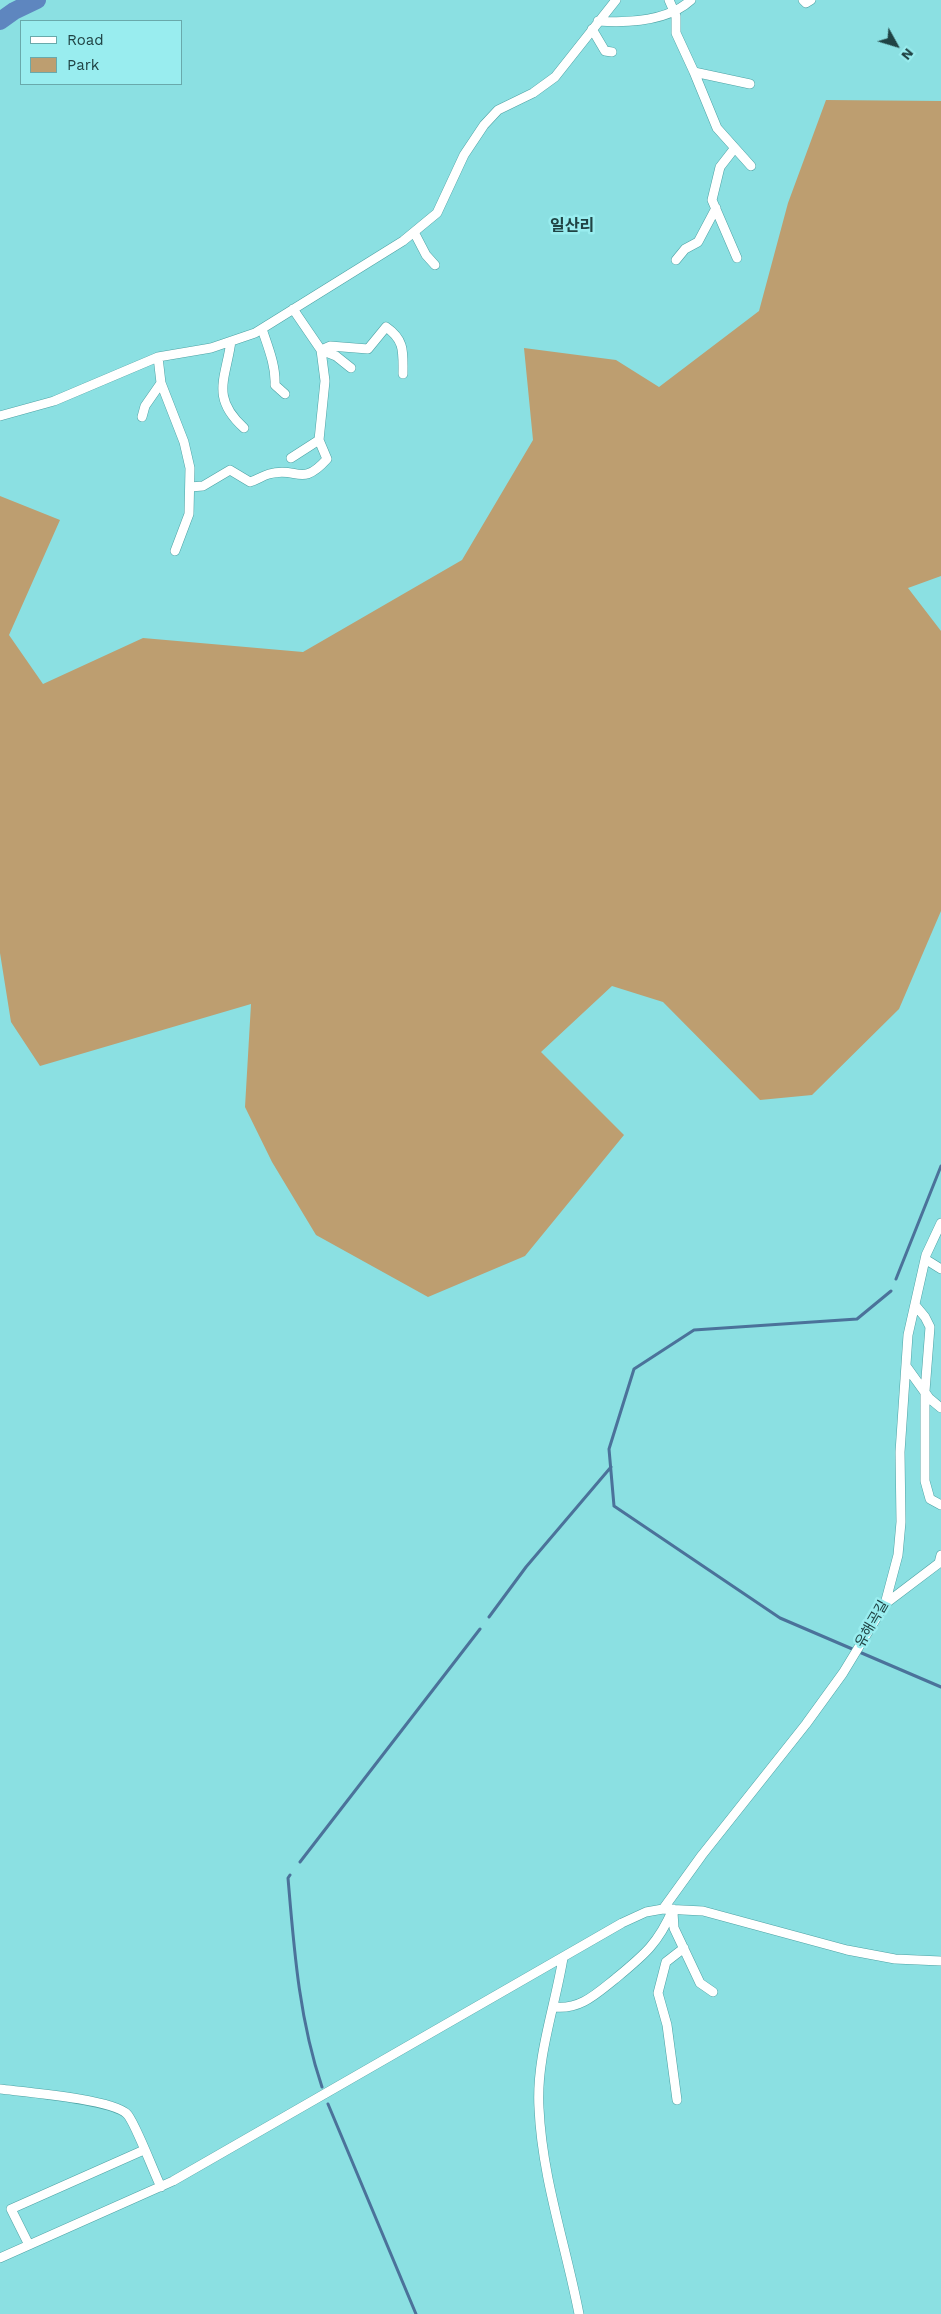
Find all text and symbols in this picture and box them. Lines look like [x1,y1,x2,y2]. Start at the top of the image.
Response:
legend [20,20,182,85]
north arrow [871,20,921,70]
text: Road [67,31,104,49]
text: N [898,45,917,64]
text: Park [67,56,99,74]
district label: 일산리 [550,216,594,236]
street label: 유해곡길 [852,1597,892,1651]

